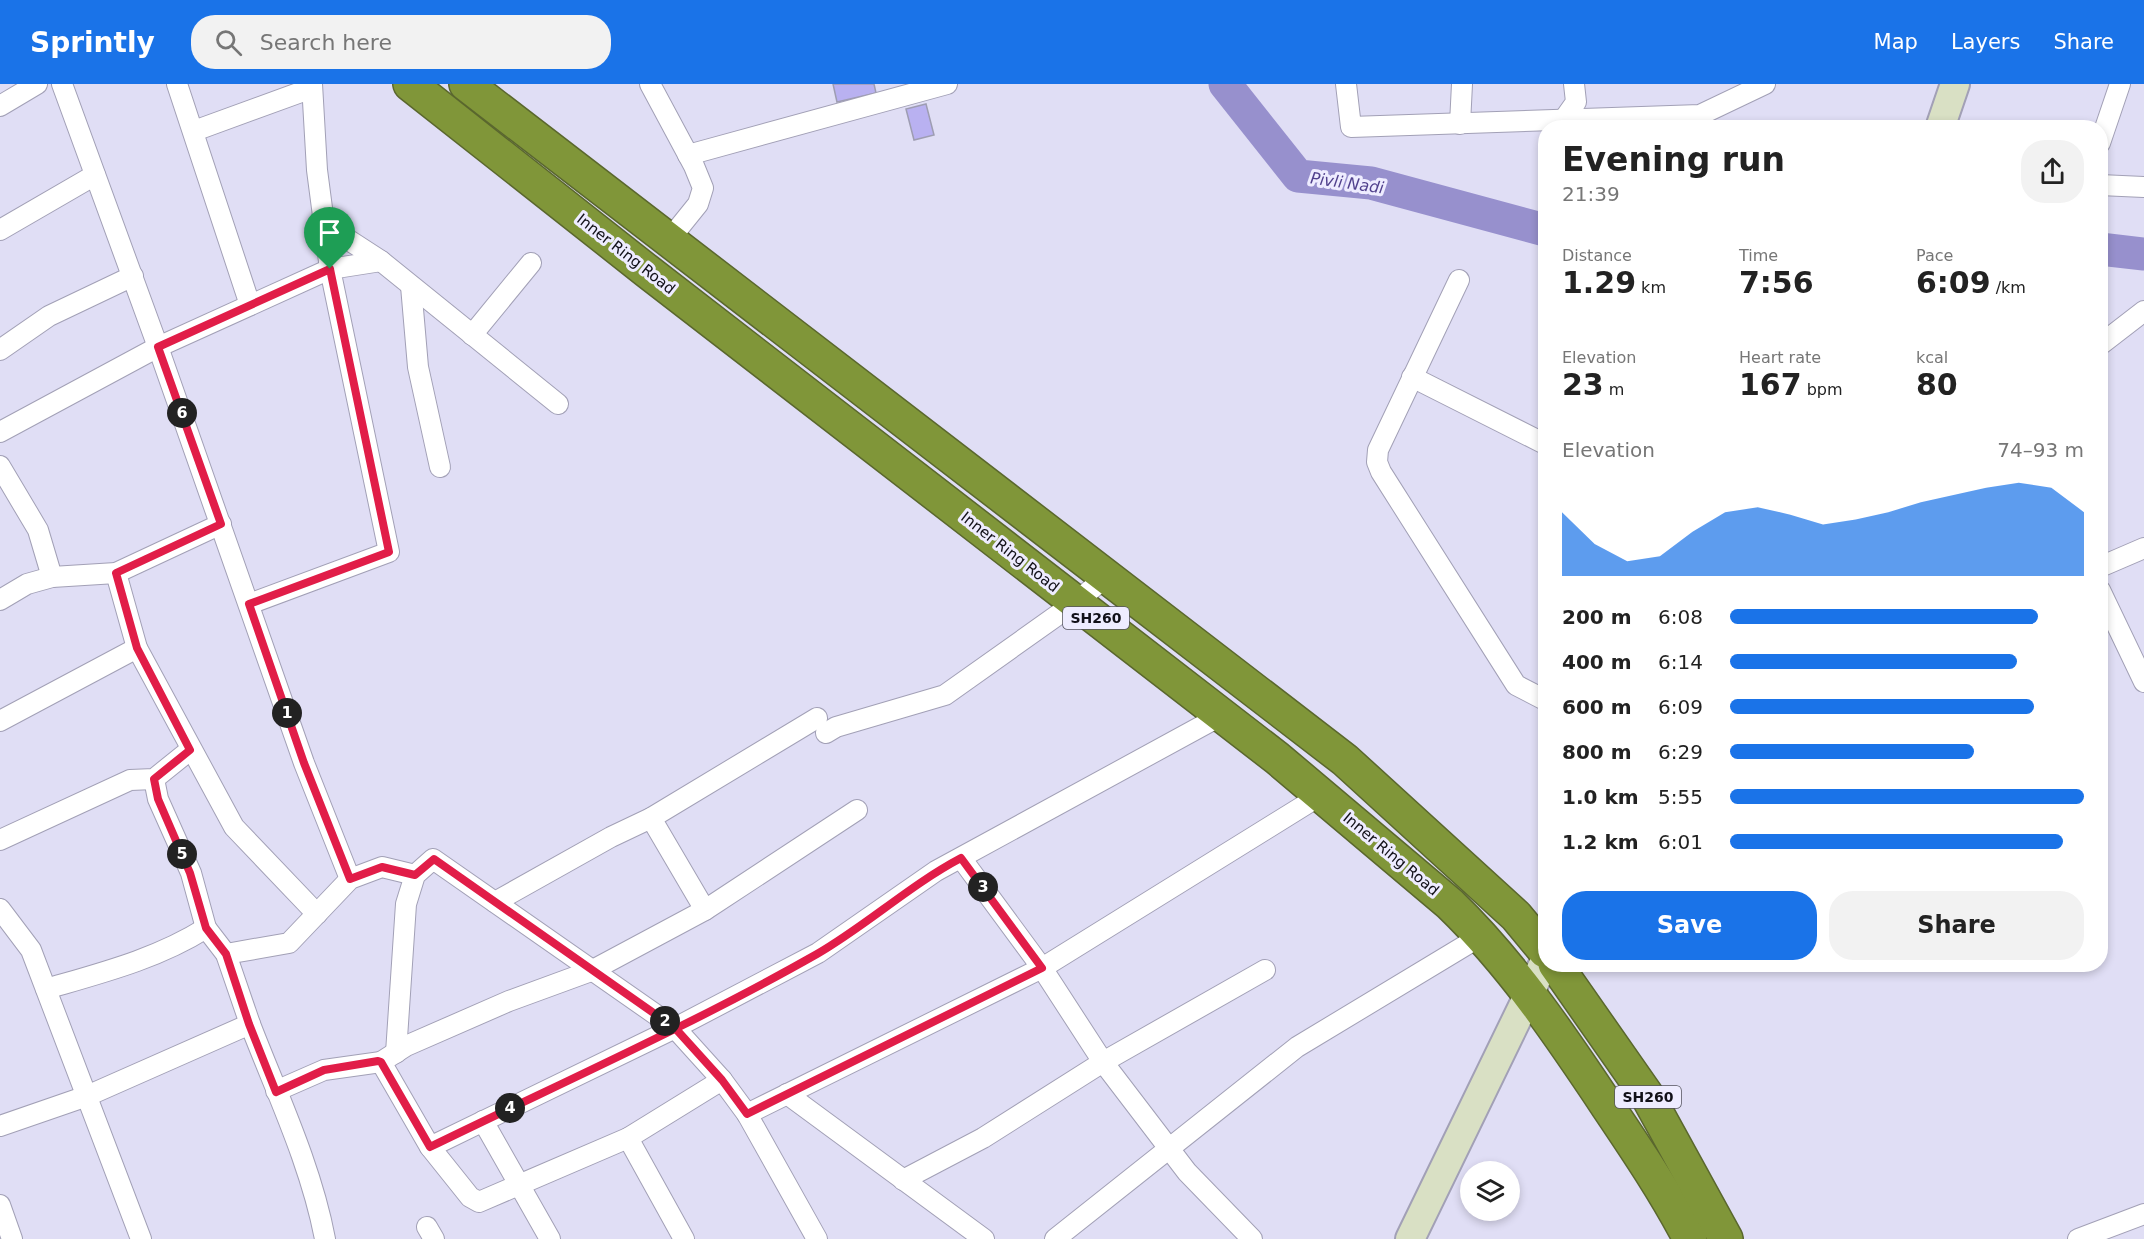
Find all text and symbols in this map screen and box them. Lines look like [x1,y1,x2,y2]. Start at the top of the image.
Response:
search box [191,15,611,69]
text: Sprintly [30,26,155,59]
icon: search [212,26,245,59]
text: Search here [260,30,392,55]
text: Map [1874,30,1918,54]
text: Layers [1951,30,2020,54]
text: Share [2053,30,2114,54]
text: Evening run [1562,140,1785,179]
button: share [2021,140,2084,203]
water label: Pivli Nadi [1309,168,1385,198]
text: 21:39 [1562,182,1620,206]
pin [304,207,355,269]
street label: Inner Ring Road [573,210,679,298]
icon: arrive [313,216,346,249]
text: Distance [1562,246,1632,265]
text: Time [1739,246,1778,265]
text: Pace [1916,246,1953,265]
text: 1.29 [1562,265,1636,300]
text: 7:56 [1739,265,1814,300]
text: 6:09 [1916,265,1991,300]
text: km [1636,278,1666,297]
text: /km [1991,278,2026,297]
text: Elevation [1562,348,1636,367]
text: Heart rate [1739,348,1821,367]
text: kcal [1916,348,1948,367]
text: 23 [1562,367,1604,402]
text: 167 [1739,367,1802,402]
text: 80 [1916,367,1958,402]
text: m [1604,380,1624,399]
text: bpm [1802,380,1843,399]
pin: 6 [167,398,197,428]
text: 6 [176,403,188,422]
text: Elevation [1562,438,1655,462]
text: 74–93 m [1997,438,2084,462]
street label: Inner Ring Road [957,508,1063,596]
text: 200 m [1562,605,1632,629]
text: 6:08 [1658,605,1703,629]
road number: SH260 [1063,607,1129,629]
text: 400 m [1562,650,1632,674]
text: 6:14 [1658,650,1703,674]
text: 600 m [1562,695,1632,719]
text: 6:09 [1658,695,1703,719]
pin: 1 [272,698,302,728]
text: 1 [281,703,293,722]
text: 800 m [1562,740,1632,764]
text: 6:29 [1658,740,1703,764]
text: 1.0 km [1562,785,1639,809]
text: 5:55 [1658,785,1703,809]
street label: Inner Ring Road [1339,809,1443,899]
text: 1.2 km [1562,830,1639,854]
text: 6:01 [1658,830,1703,854]
pin: 5 [167,839,197,869]
text: 5 [176,844,188,863]
pin: 3 [968,872,998,902]
text: 3 [977,877,989,896]
button: Save [1562,891,1817,960]
button: Share [1829,891,2084,960]
pin: 2 [650,1006,680,1036]
text: 2 [659,1011,671,1030]
road number: SH260 [1615,1086,1681,1108]
pin: 4 [495,1093,525,1123]
text: 4 [504,1098,516,1117]
map controls [1460,1161,1520,1221]
button: layers [1460,1161,1520,1221]

